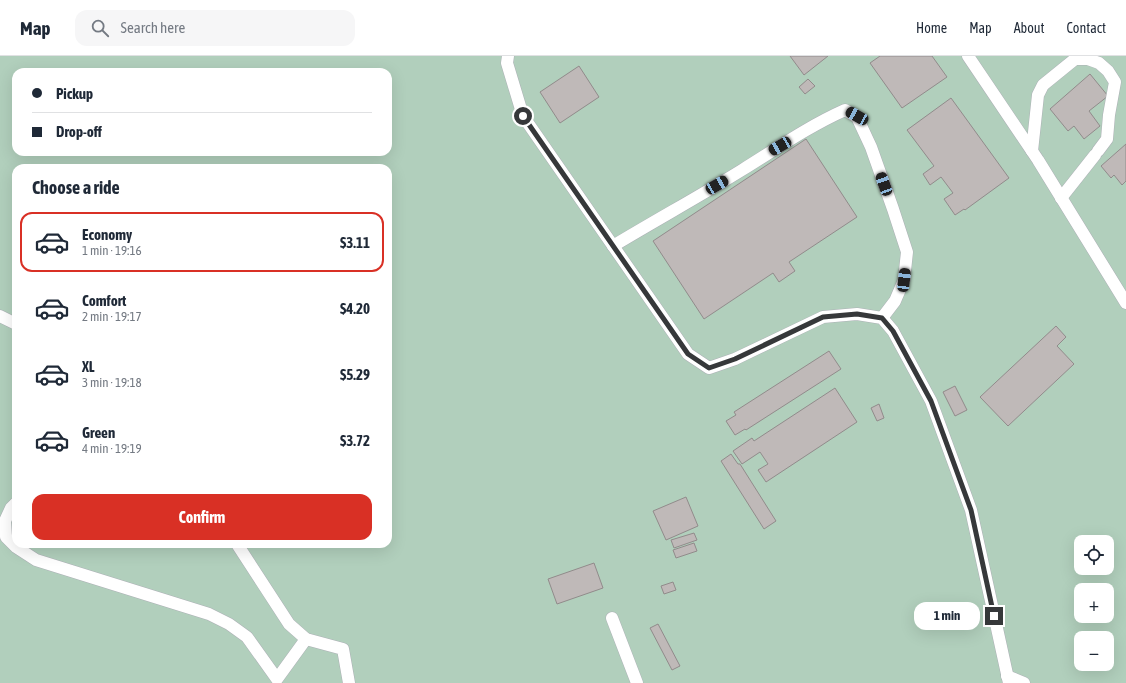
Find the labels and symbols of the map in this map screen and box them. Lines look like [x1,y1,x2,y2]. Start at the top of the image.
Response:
car [844,105,870,127]
route start [514,107,532,125]
car [767,135,793,157]
car [874,171,894,197]
car [704,174,730,196]
car [897,267,911,293]
callout: 1 min [914,602,980,630]
route end [985,607,1003,625]

